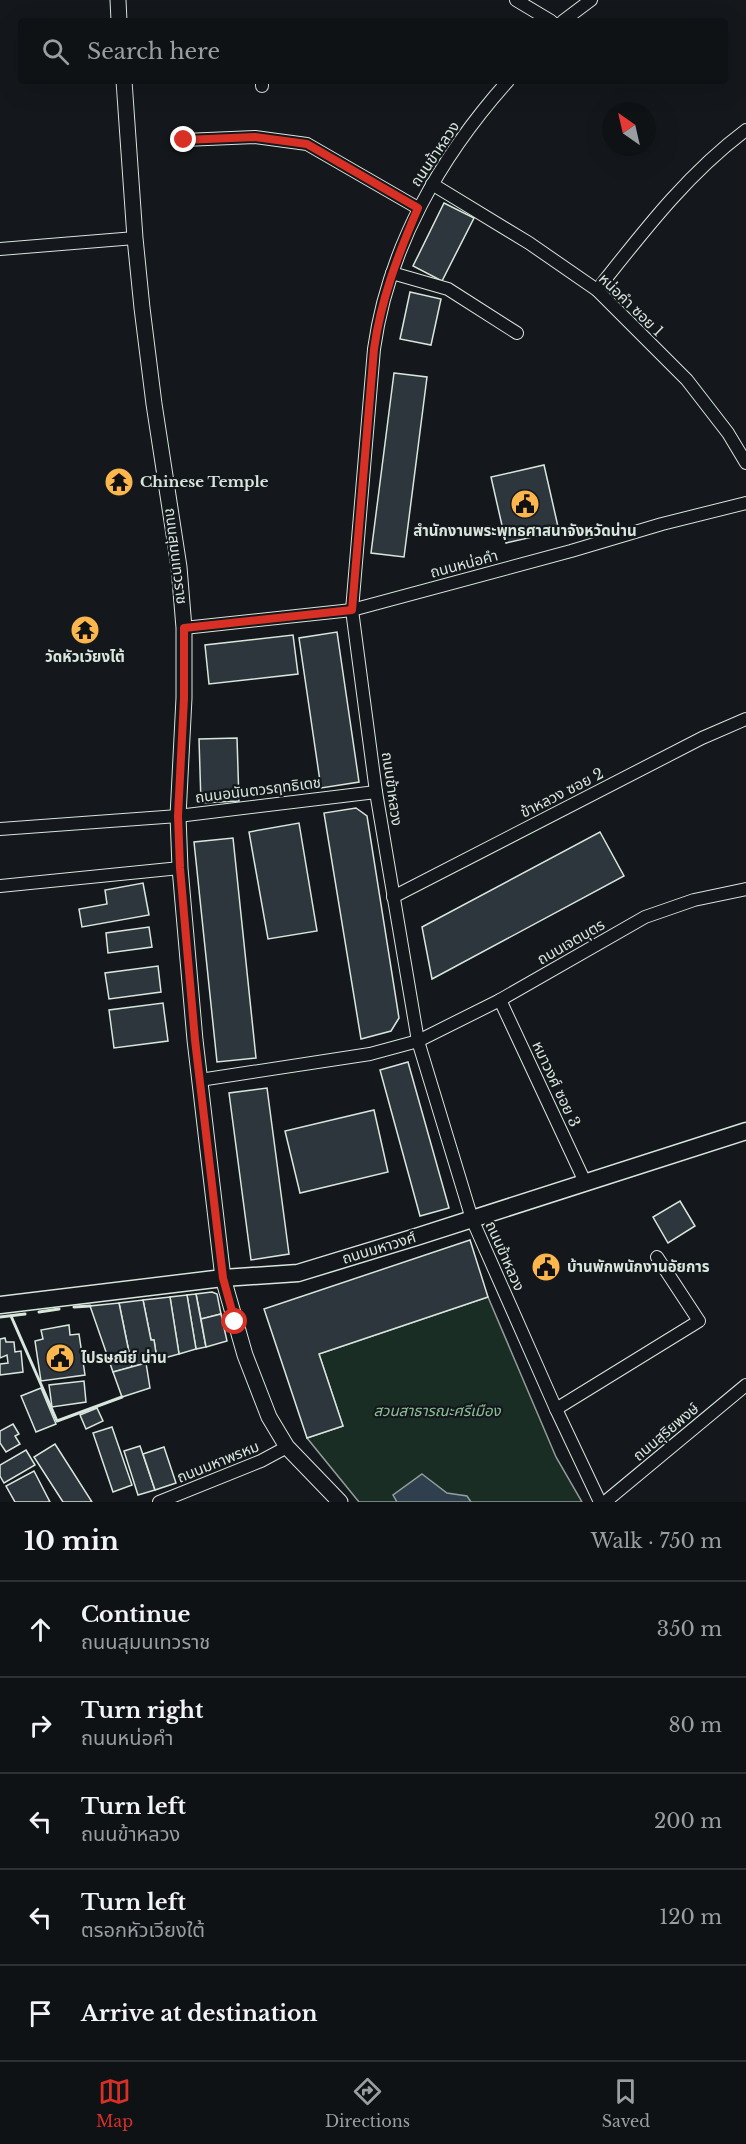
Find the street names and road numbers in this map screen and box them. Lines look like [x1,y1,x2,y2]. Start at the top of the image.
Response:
street label: ถนนข้าหลวง [406,118,463,190]
street label: หน่อคำ ซอย 1 [595,269,668,340]
street label: ถนนสุมนเทวราช [161,507,192,605]
street label: ถนนหน่อคำ [428,545,500,582]
street label: ถนนข้าหลวง [378,751,407,827]
street label: ข้าหลวง ซอย 2 [517,763,607,822]
street label: ถนนอนันตวรฤทธิเดช [194,772,322,807]
street label: ถนนเจตบุตร [534,915,608,969]
street label: หมาวงศ์ ซอย 3 [528,1038,585,1130]
street label: ถนนข้าหลวง [482,1218,529,1294]
street label: ถนนมหาวงศ์ [340,1227,418,1268]
street label: ถนนสุริยพงษ์ [629,1398,703,1465]
street label: ถนนมหาพรหม [174,1436,262,1487]

